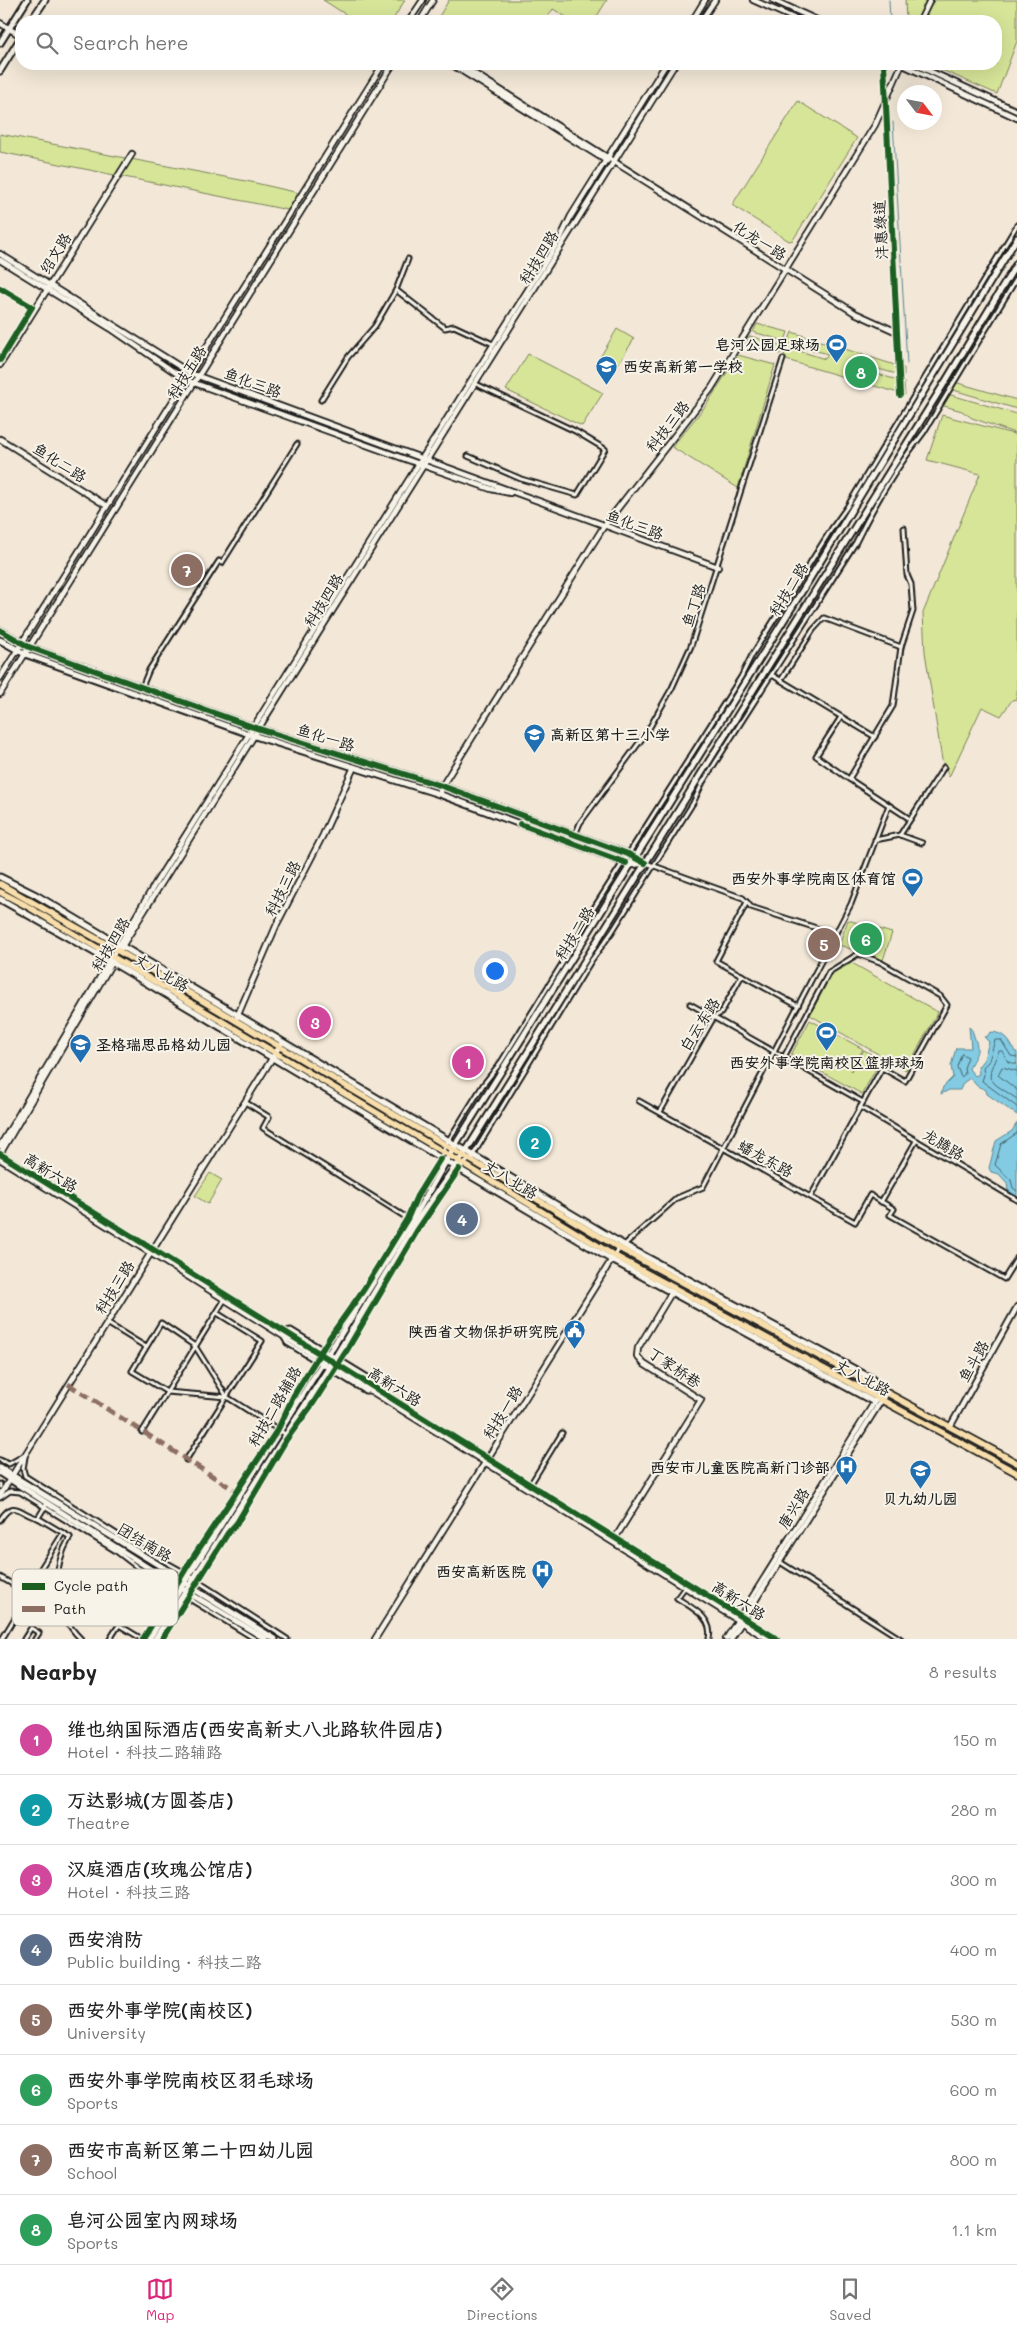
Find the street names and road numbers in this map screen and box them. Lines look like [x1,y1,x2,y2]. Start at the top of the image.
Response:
street label: 沣惠绿道 [868,200,892,260]
street label: 化龙一路 [729,216,791,264]
street label: 科技四路 [514,226,562,288]
street label: 绍文路 [35,229,75,277]
street label: 科技五路 [162,341,210,403]
street label: 鱼化三路 [221,362,285,402]
street label: 科技三路 [641,396,693,456]
street label: 鱼化二路 [29,438,91,486]
street label: 鱼化三路 [603,504,667,544]
street label: 科技二路 [764,558,812,620]
street label: 科技四路 [299,569,347,631]
street label: 鱼丁路 [677,581,709,629]
street label: 鱼化一路 [294,719,358,755]
street label: 科技三路 [259,857,305,919]
street label: 科技二路 [550,902,598,964]
street label: 科技四路 [86,913,134,975]
street label: 丈八北路 [131,948,193,996]
street label: 白云东路 [674,993,724,1055]
street label: 龙腾路 [920,1124,968,1164]
street label: 蟠龙东路 [735,1135,797,1181]
street label: 高新六路 [20,1148,82,1196]
street label: 丈八北路 [480,1155,542,1203]
street label: 科技三路 [90,1256,138,1318]
street label: 鱼斗路 [953,1336,993,1386]
street label: 丁家桥巷 [645,1342,705,1392]
street label: 丈八北路 [832,1354,894,1400]
street label: 科技二路辅路 [243,1362,305,1450]
street label: 高新六路 [364,1362,426,1410]
street label: 科技一路 [478,1381,526,1443]
street label: 唐兴路 [773,1484,813,1532]
street label: 团结南路 [114,1518,176,1566]
street label: 高新六路 [708,1576,770,1624]

